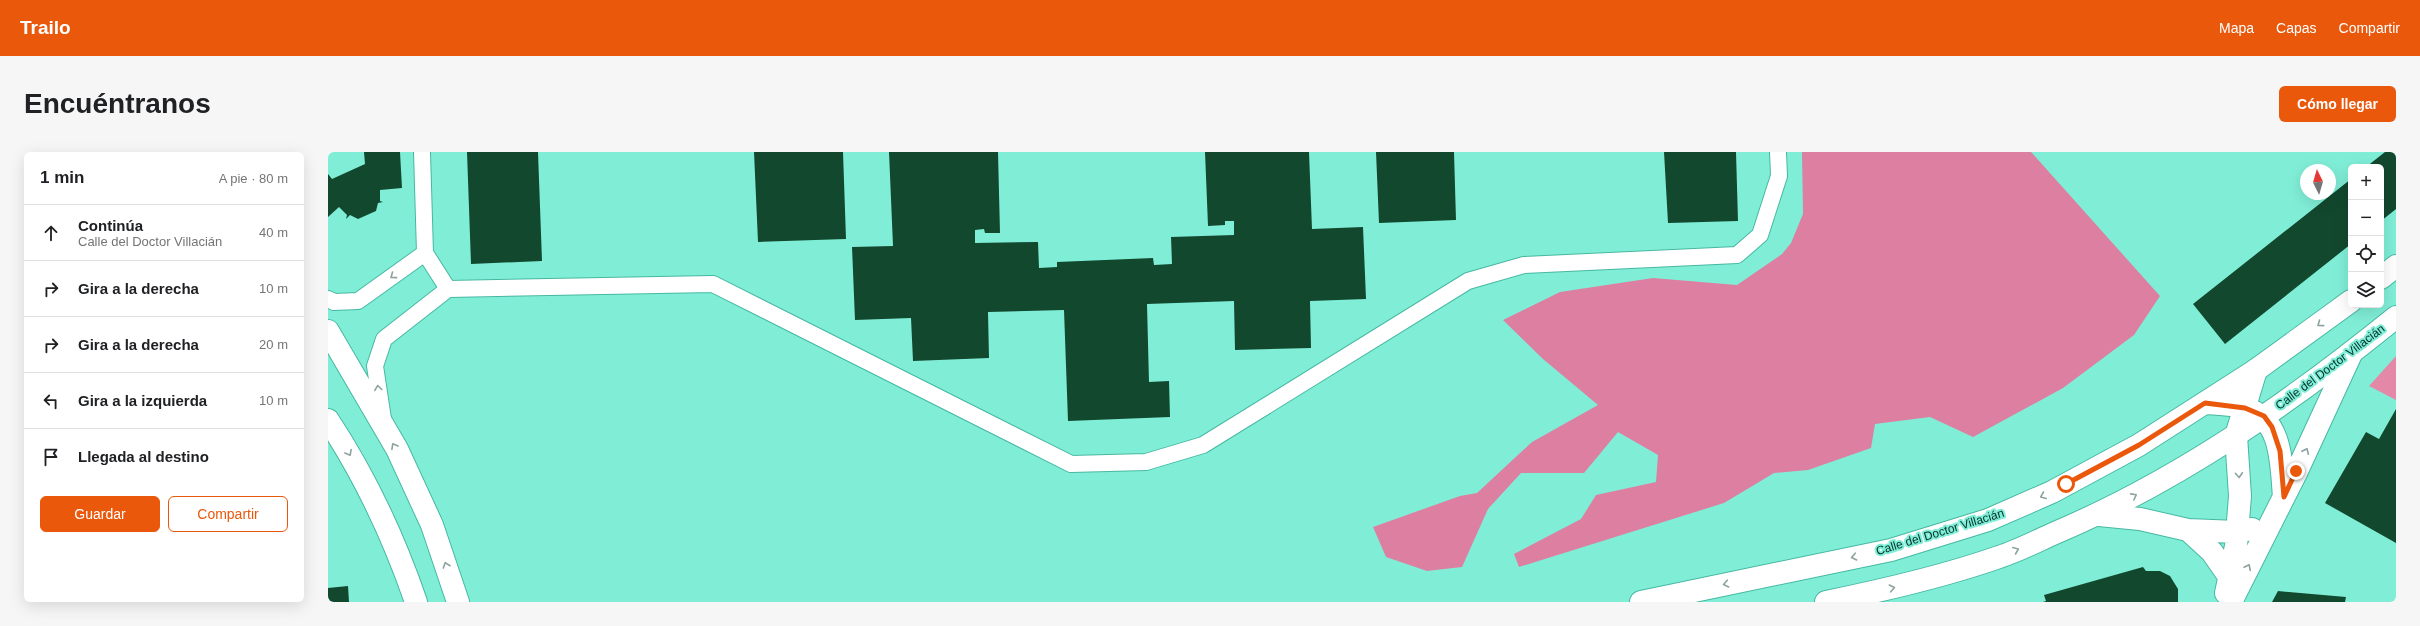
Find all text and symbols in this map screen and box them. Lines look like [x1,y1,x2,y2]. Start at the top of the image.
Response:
text: Trailo [20,17,71,38]
text: Mapa [2219,20,2254,36]
text: Capas [2276,20,2317,36]
text: Compartir [2339,20,2400,36]
button: Cómo llegar [2279,86,2396,122]
text: Encuéntranos [24,88,211,119]
north arrow [2300,164,2336,200]
map controls [2348,164,2384,308]
button: + [2348,164,2384,200]
text: 1 min [40,168,84,187]
text: A pie · 80 m [219,171,288,186]
button: − [2348,200,2384,236]
text: Continúa [78,217,143,234]
icon: ahead [40,222,62,244]
text: 40 m [259,225,288,240]
text: Calle del Doctor Villacián [78,234,222,249]
button: locate [2348,236,2384,272]
one-way arrow [391,271,398,278]
button: layers [2348,272,2384,308]
icon: right [40,278,62,300]
text: Gira a la derecha [78,280,199,297]
text: 10 m [259,281,288,296]
one-way arrow [2317,319,2324,327]
street label: Calle del Doctor Villacián [2273,321,2387,413]
icon: right [40,334,62,356]
text: Gira a la derecha [78,336,199,353]
text: 20 m [259,337,288,352]
one-way arrow [374,385,383,391]
icon: left [40,390,62,412]
text: Gira a la izquierda [78,392,207,409]
text: 10 m [259,393,288,408]
one-way arrow [392,443,399,450]
icon: arrive [40,446,62,468]
one-way arrow [2301,447,2309,455]
text: Llegada al destino [78,448,209,465]
one-way arrow [344,449,351,456]
route end [2287,462,2305,480]
one-way arrow [2234,472,2243,478]
route start [2057,475,2075,493]
one-way arrow [2040,491,2048,499]
one-way arrow [2130,493,2137,501]
button: Guardar [40,496,160,532]
button: Compartir [168,496,288,532]
street label: Calle del Doctor Villacián [1874,506,2006,558]
one-way arrow [2012,547,2019,555]
one-way arrow [1850,553,1857,561]
one-way arrow [442,562,450,569]
one-way arrow [2243,564,2251,571]
one-way arrow [1723,579,1729,587]
one-way arrow [1889,585,1895,593]

